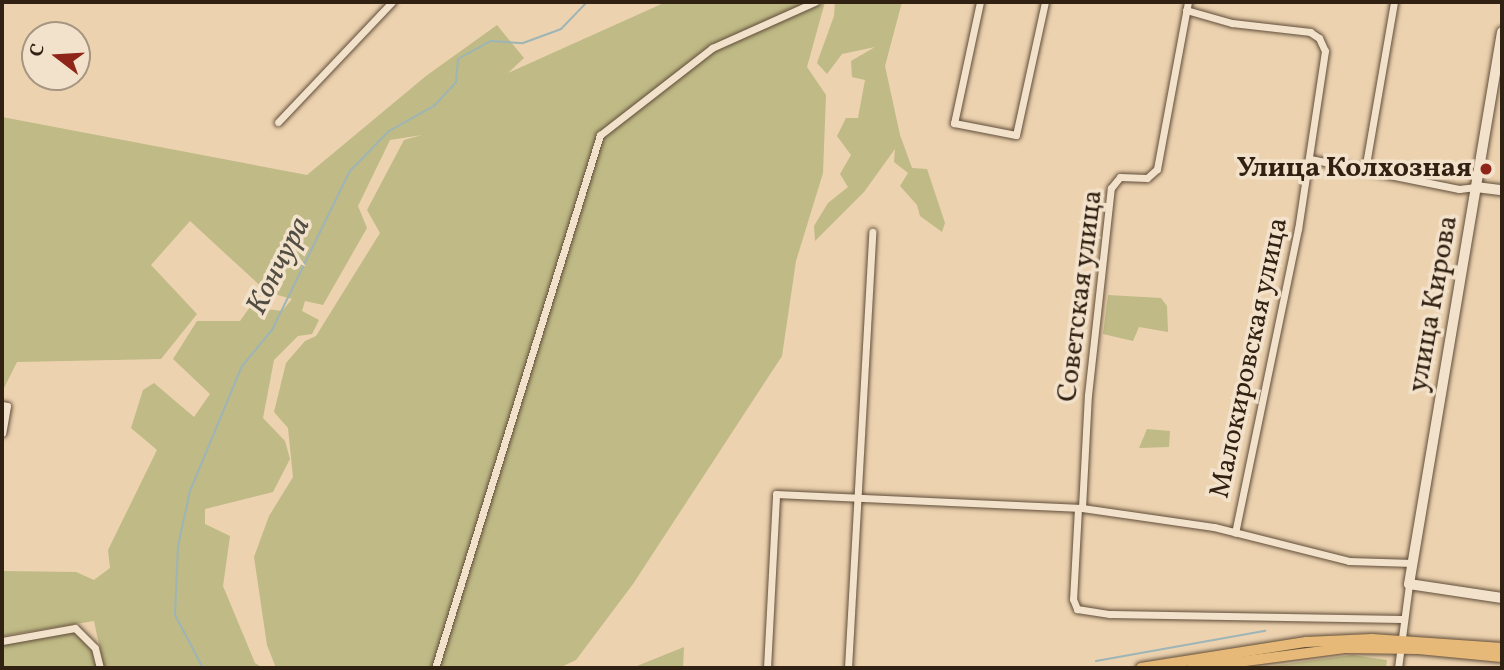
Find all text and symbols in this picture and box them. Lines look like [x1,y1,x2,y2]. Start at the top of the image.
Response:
north arrow [21,21,91,91]
text: С [24,41,52,60]
place label: Улица Колхозная [1237,152,1472,186]
marker: Улица Колхозная [1478,161,1494,177]
street label: Советская улица [1051,188,1111,404]
water label: Кончура [239,211,319,321]
street label: улица Кирова [1402,213,1466,395]
street label: Малокировская улица [1204,214,1296,502]

